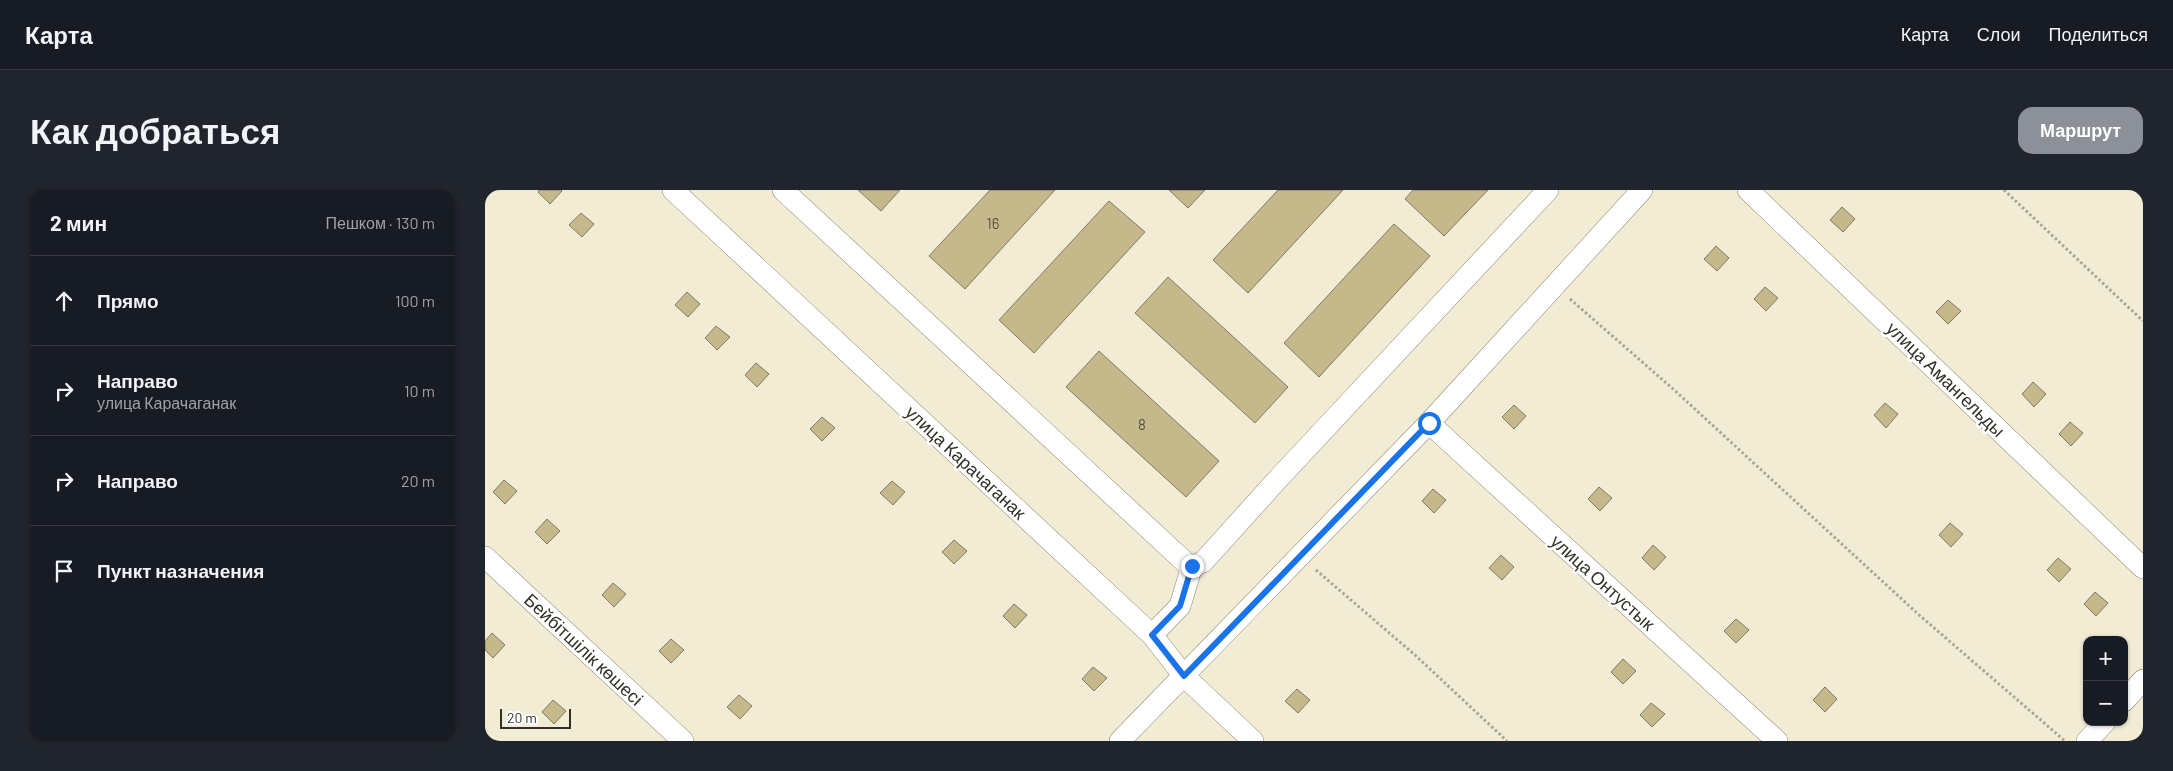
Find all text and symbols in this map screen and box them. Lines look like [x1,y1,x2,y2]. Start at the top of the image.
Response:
text: Карта [25,20,93,49]
text: Карта [1901,23,1949,45]
text: Слои [1977,23,2021,45]
text: Поделиться [2049,23,2148,45]
button: Маршрут [2018,107,2143,154]
text: Как добраться [30,109,280,151]
text: 2 мин [50,210,107,235]
text: Пешком · 130 m [326,213,435,232]
house number: 16 [987,214,999,232]
icon: ahead [50,287,78,315]
text: Прямо [97,289,159,312]
text: 100 m [395,291,435,310]
street label: улица Амангельды [1882,317,2010,441]
text: Направо [97,369,178,392]
icon: right [50,377,78,405]
text: 10 m [404,381,435,400]
text: улица Карачаганак [97,393,236,412]
street label: улица Карачаганак [901,401,1031,524]
route start [1418,412,1441,435]
house number: 8 [1138,415,1146,433]
icon: right [50,467,78,495]
text: Направо [97,469,178,492]
text: 20 m [401,471,435,490]
street label: улица Онтустык [1546,530,1660,635]
route end [1181,555,1204,578]
icon: arrive [50,557,78,585]
text: Пункт назначения [97,559,264,582]
street label: Бейбітшілік көшесі [520,588,648,710]
map controls [2083,636,2128,726]
button: + [2083,636,2128,681]
button: − [2083,681,2128,726]
scale bar [500,706,571,729]
text: 20 m [507,709,537,726]

